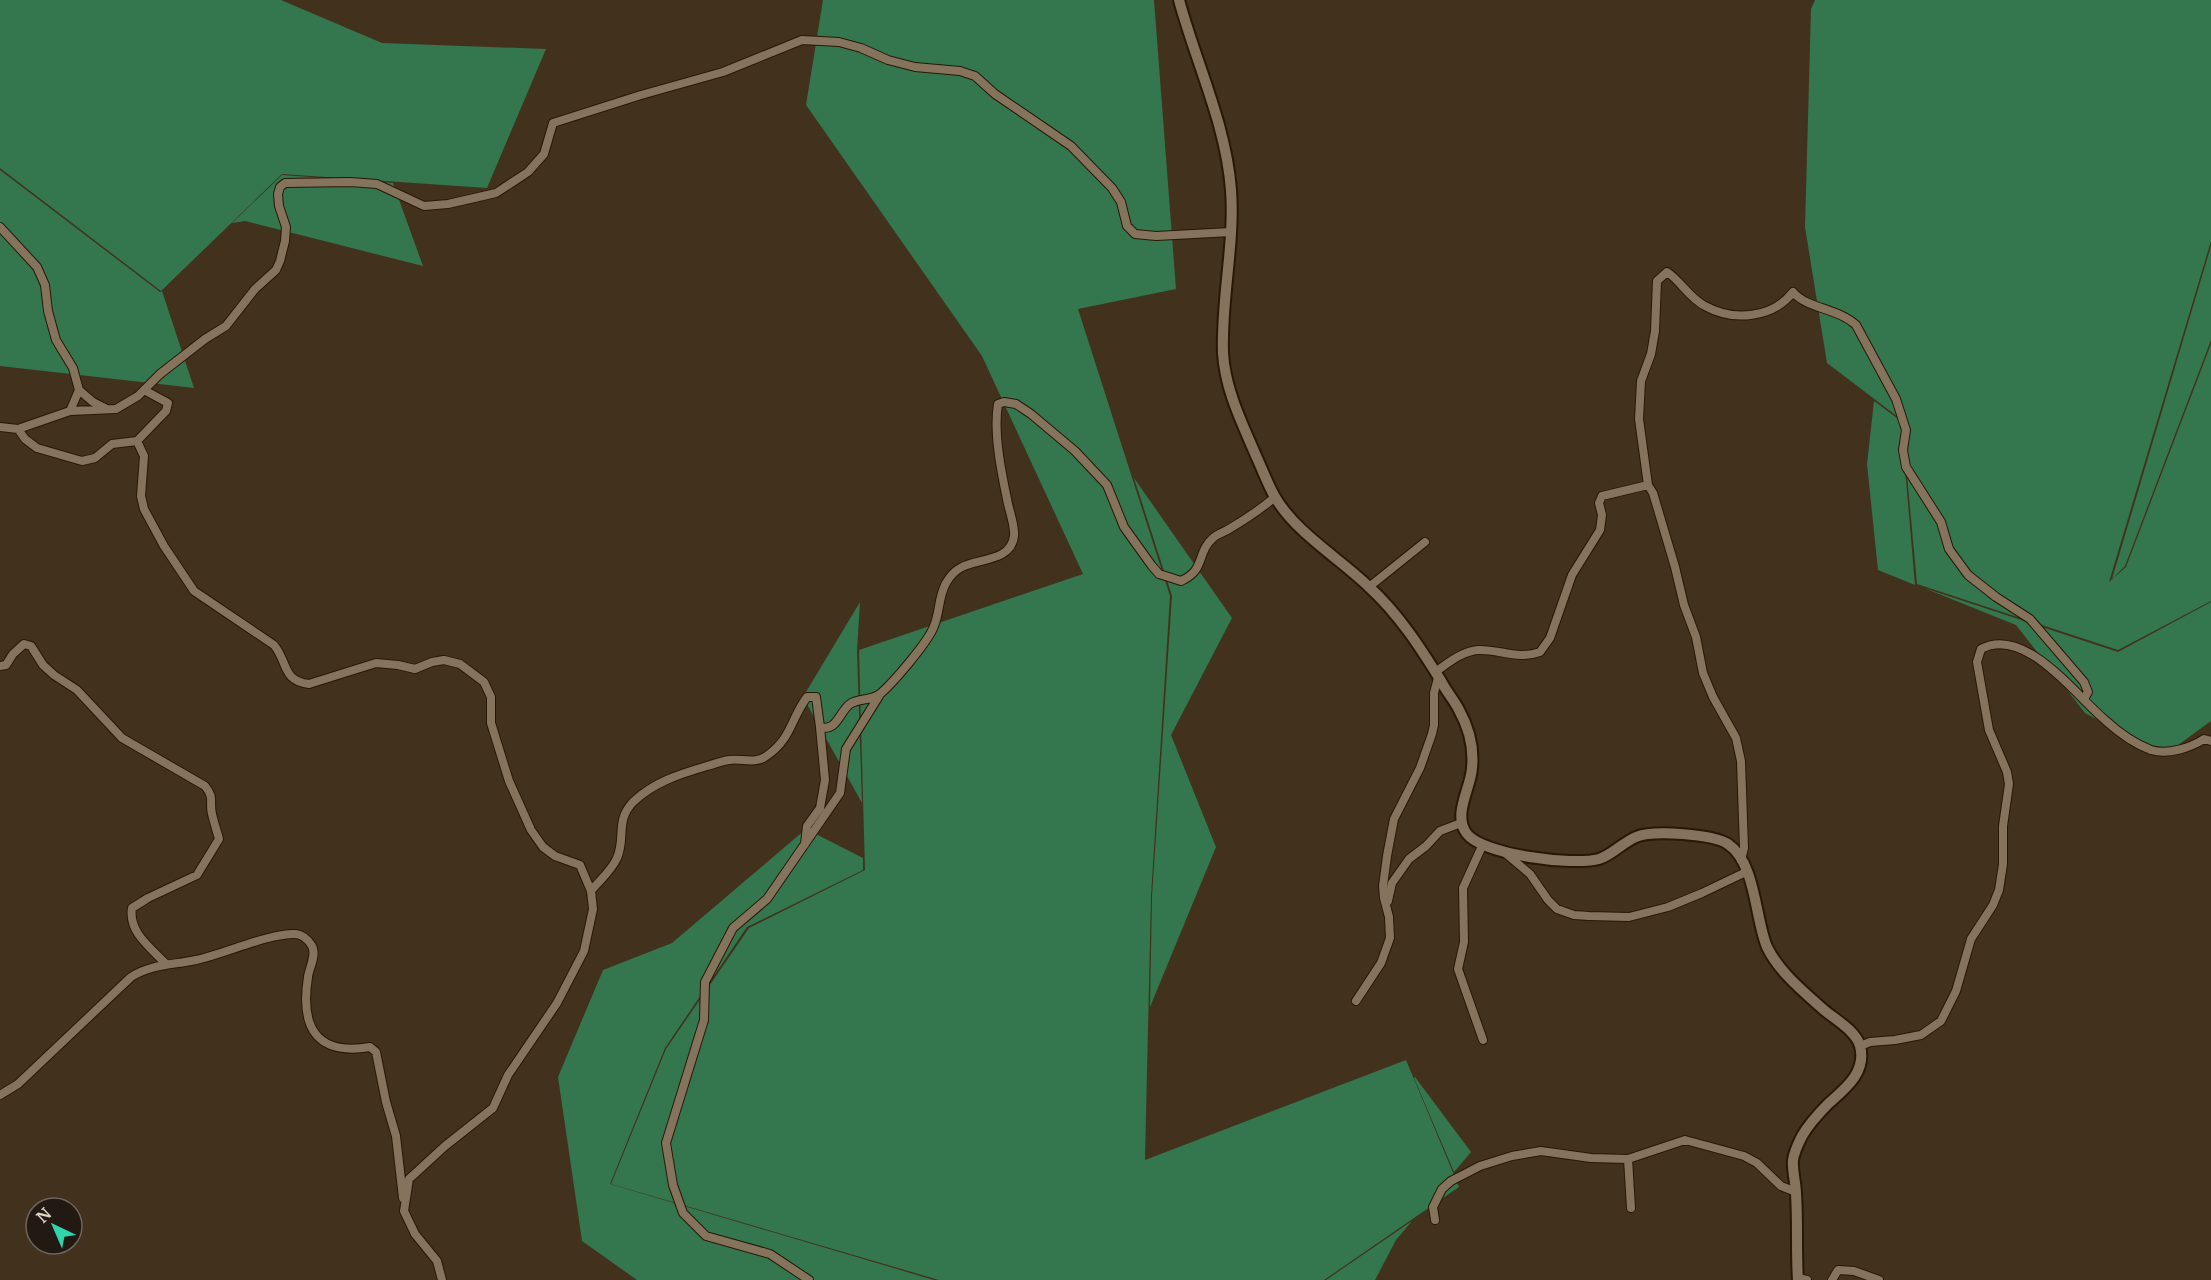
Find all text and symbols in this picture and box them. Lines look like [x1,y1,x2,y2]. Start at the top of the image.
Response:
north arrow [24,1196,84,1256]
text: N [32,1203,55,1227]

